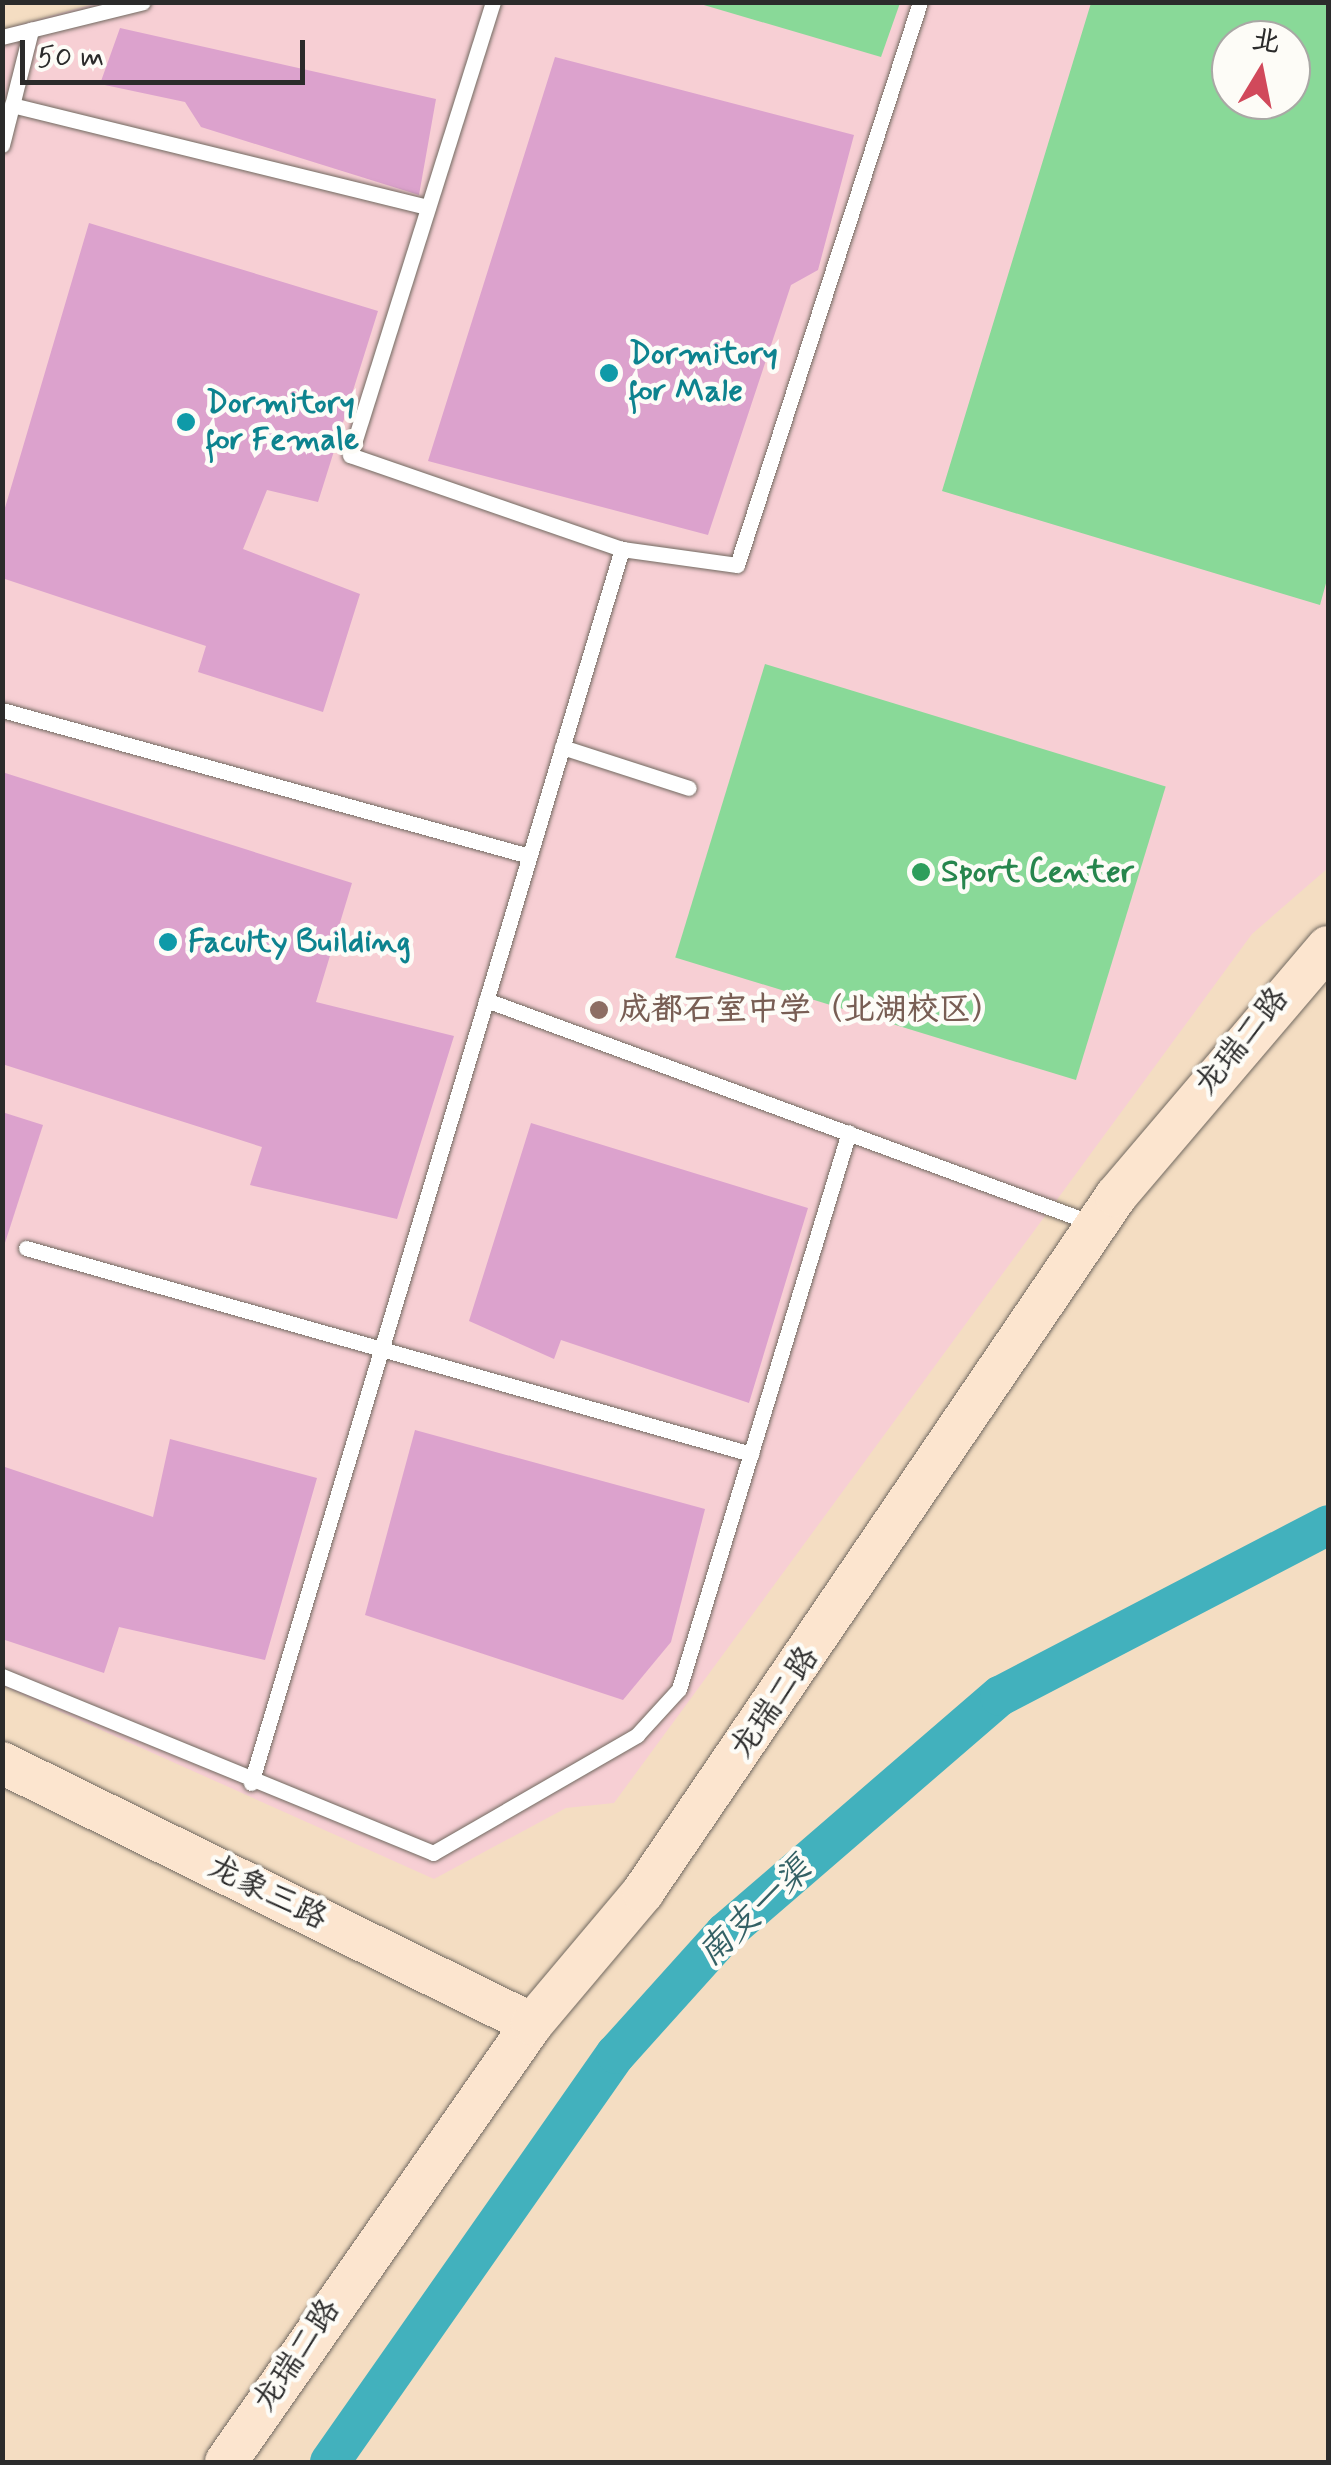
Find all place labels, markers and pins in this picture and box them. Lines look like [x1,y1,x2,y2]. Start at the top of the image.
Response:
place label: Dormitory for Male [629,336,778,411]
marker: Dormitory for Male [598,362,620,384]
place label: Dormitory for Female [206,385,355,460]
marker: Dormitory for Female [175,411,197,433]
place label: Sport Center [941,853,1128,891]
marker: Sport Center [910,861,932,883]
place label: Faculty Building [188,923,402,961]
marker: Faculty Building [157,931,179,953]
place label: 成都石室中学（北湖校区） [619,991,1003,1029]
marker: 成都石室中学（北湖校区） [588,999,610,1021]

